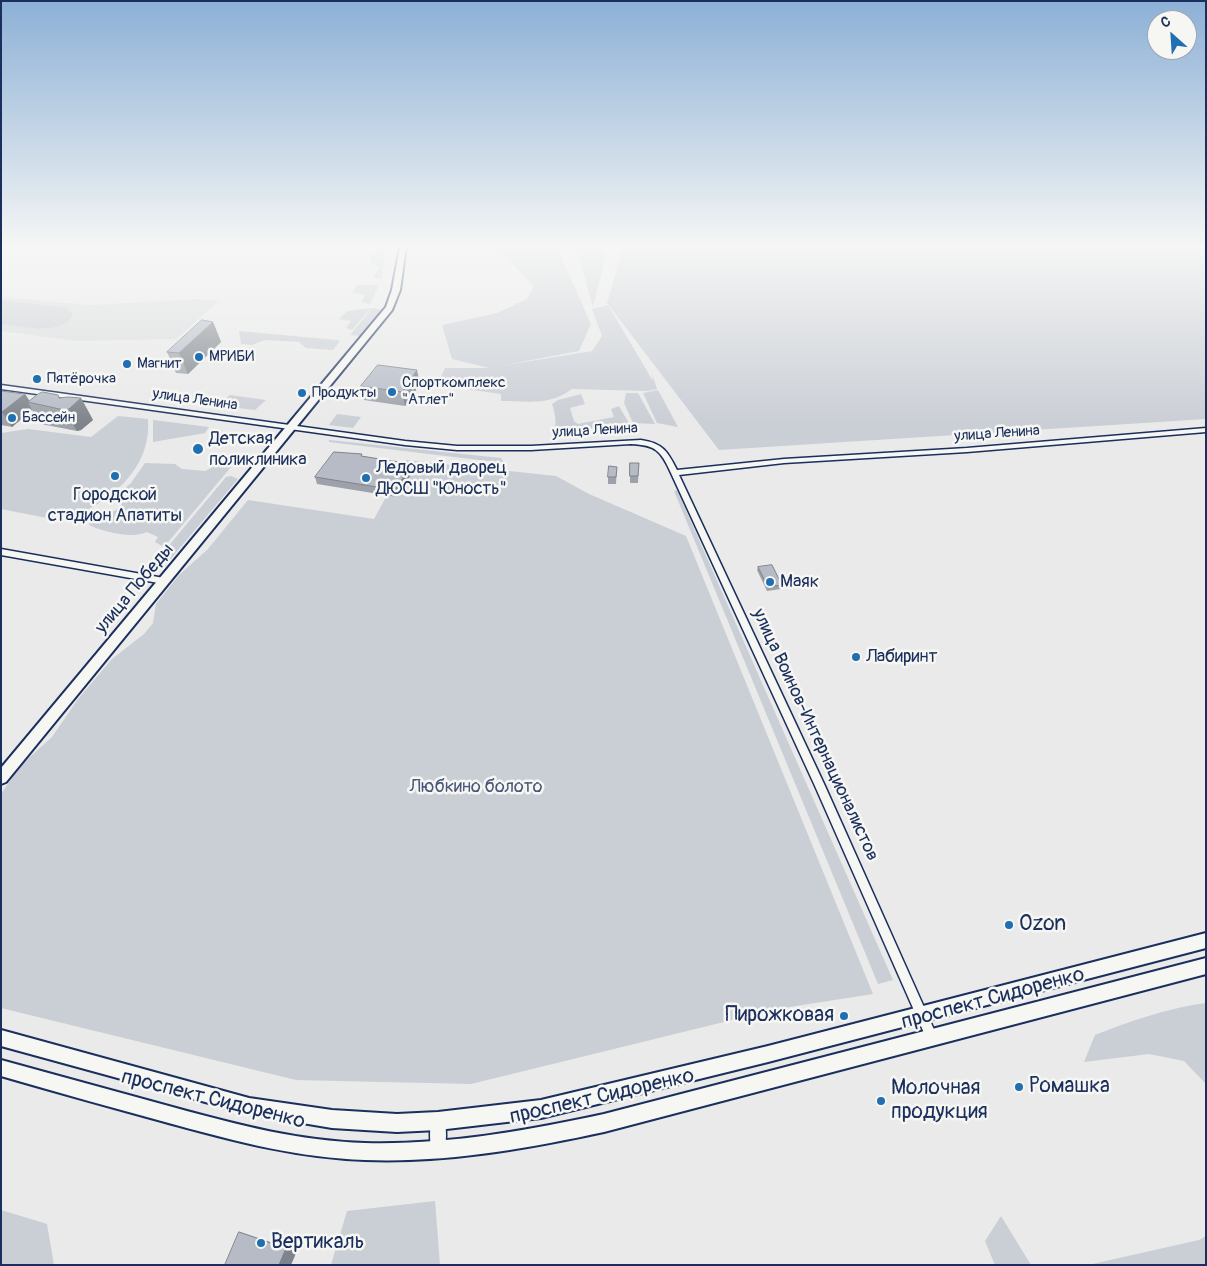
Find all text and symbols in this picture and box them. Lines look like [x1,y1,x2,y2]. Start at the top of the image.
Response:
north arrow [1147,10,1197,60]
text: С [1158,12,1173,32]
place label: МРИБИ [209,348,254,366]
marker: МРИБИ [193,351,205,363]
place label: Магнит [137,355,182,373]
marker: Магнит [121,358,133,370]
place label: Пятёрочка [47,370,116,388]
marker: Пятёрочка [31,373,43,385]
place label: Спорткомплекс "Атлет" [402,374,505,409]
place label: Продукты [312,384,376,402]
street label: улица Ленина [151,385,239,415]
marker: Спорткомплекс "Атлет" [386,386,398,398]
marker: Продукты [296,387,308,399]
place label: Бассейн [22,409,75,427]
marker: Бассейн [6,412,18,424]
street label: улица Ленина [552,420,638,442]
street label: улица Ленина [954,422,1040,446]
place label: Детская поликлиника [209,428,307,470]
marker: Детская поликлиника [191,442,205,456]
place label: Ледовый дворец ДЮСШ "Юность" [376,457,507,499]
marker: Городской стадион Апатиты [109,470,121,482]
marker: Ледовый дворец ДЮСШ "Юность" [360,472,372,484]
place label: Городской стадион Апатиты [48,484,182,526]
street label: улица Победы [91,540,179,638]
place label: Маяк [780,571,819,593]
marker: Маяк [764,576,776,588]
street label: улица Воинов-Интернационалистов [747,606,883,864]
place label: Лабиринт [866,646,937,668]
marker: Лабиринт [850,651,862,663]
park label: Любкино болото [410,776,542,798]
place label: Ozon [1019,912,1066,938]
marker: Ozon [1003,919,1015,931]
street label: проспект Сидоренко [899,962,1087,1036]
place label: Пирожковая [725,1003,834,1029]
marker: Пирожковая [838,1010,850,1022]
street label: проспект Сидоренко [507,1064,697,1130]
street label: проспект Сидоренко [118,1065,308,1135]
place label: Ромашка [1029,1074,1110,1100]
place label: Молочная продукция [891,1076,988,1126]
marker: Ромашка [1013,1081,1025,1093]
marker: Молочная продукция [875,1095,887,1107]
place label: Вертикаль [271,1230,364,1256]
marker: Вертикаль [255,1237,267,1249]

